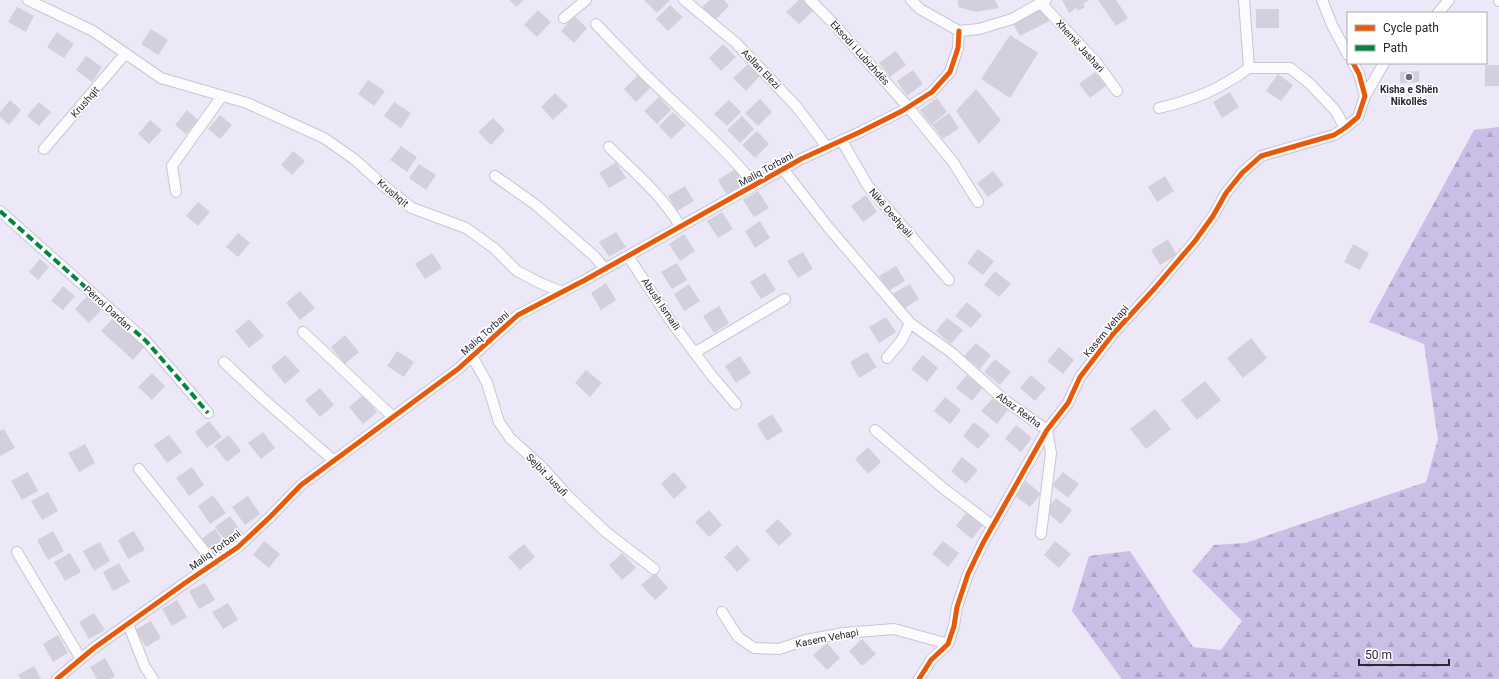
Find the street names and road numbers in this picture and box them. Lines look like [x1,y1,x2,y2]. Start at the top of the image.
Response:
street label: Xhemë Jashari [1054,18,1106,74]
street label: Eksodi i Lubizhdës [828,19,892,87]
street label: Asllan Elezi [739,47,783,91]
street label: Krushqit [69,84,101,120]
street label: Maliq Torbani [737,150,795,188]
street label: Krushqit [375,177,411,209]
street label: Nikë Deshpali [867,186,915,240]
street label: Abush Ismaili [640,276,682,332]
street label: Përroi Dardan [82,284,134,332]
street label: Kasem Vehapi [1081,303,1131,359]
street label: Maliq Torbani [459,309,511,357]
street label: Abaz Rexha [995,390,1043,430]
street label: Sejbit Jusufi [524,452,570,498]
street label: Maliq Torbani [187,528,243,572]
street label: Kasem Vehapi [795,627,859,649]

